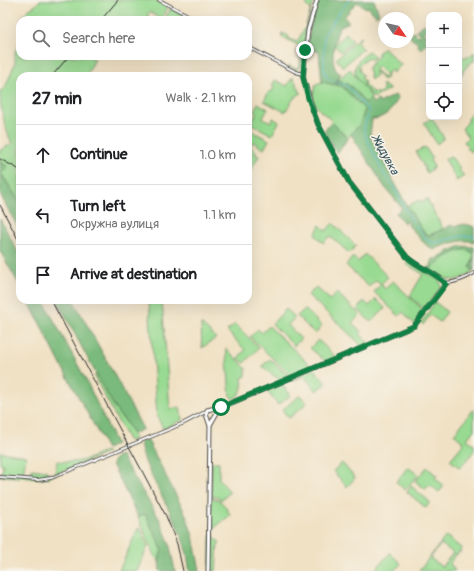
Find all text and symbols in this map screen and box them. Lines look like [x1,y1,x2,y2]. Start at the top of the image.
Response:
north arrow [378,12,414,48]
map controls [426,12,462,120]
button: + [426,12,462,48]
search box [16,16,252,60]
icon: search [30,27,52,49]
text: Search here [62,29,135,48]
route end [296,41,314,59]
button: − [426,48,462,84]
button: locate [426,84,462,120]
text: 27 min [32,88,82,109]
text: Walk · 2.1 km [166,90,236,106]
water label: Жидувка [367,131,403,178]
icon: ahead [32,144,54,166]
text: Continue [70,145,128,164]
text: 1.0 km [199,147,236,163]
text: Turn left [70,197,126,216]
icon: left [32,204,54,226]
text: 1.1 km [203,207,236,223]
text: Окружна вулиця [70,216,159,232]
icon: arrive [32,264,54,286]
text: Arrive at destination [70,265,197,284]
route start [212,398,230,416]

